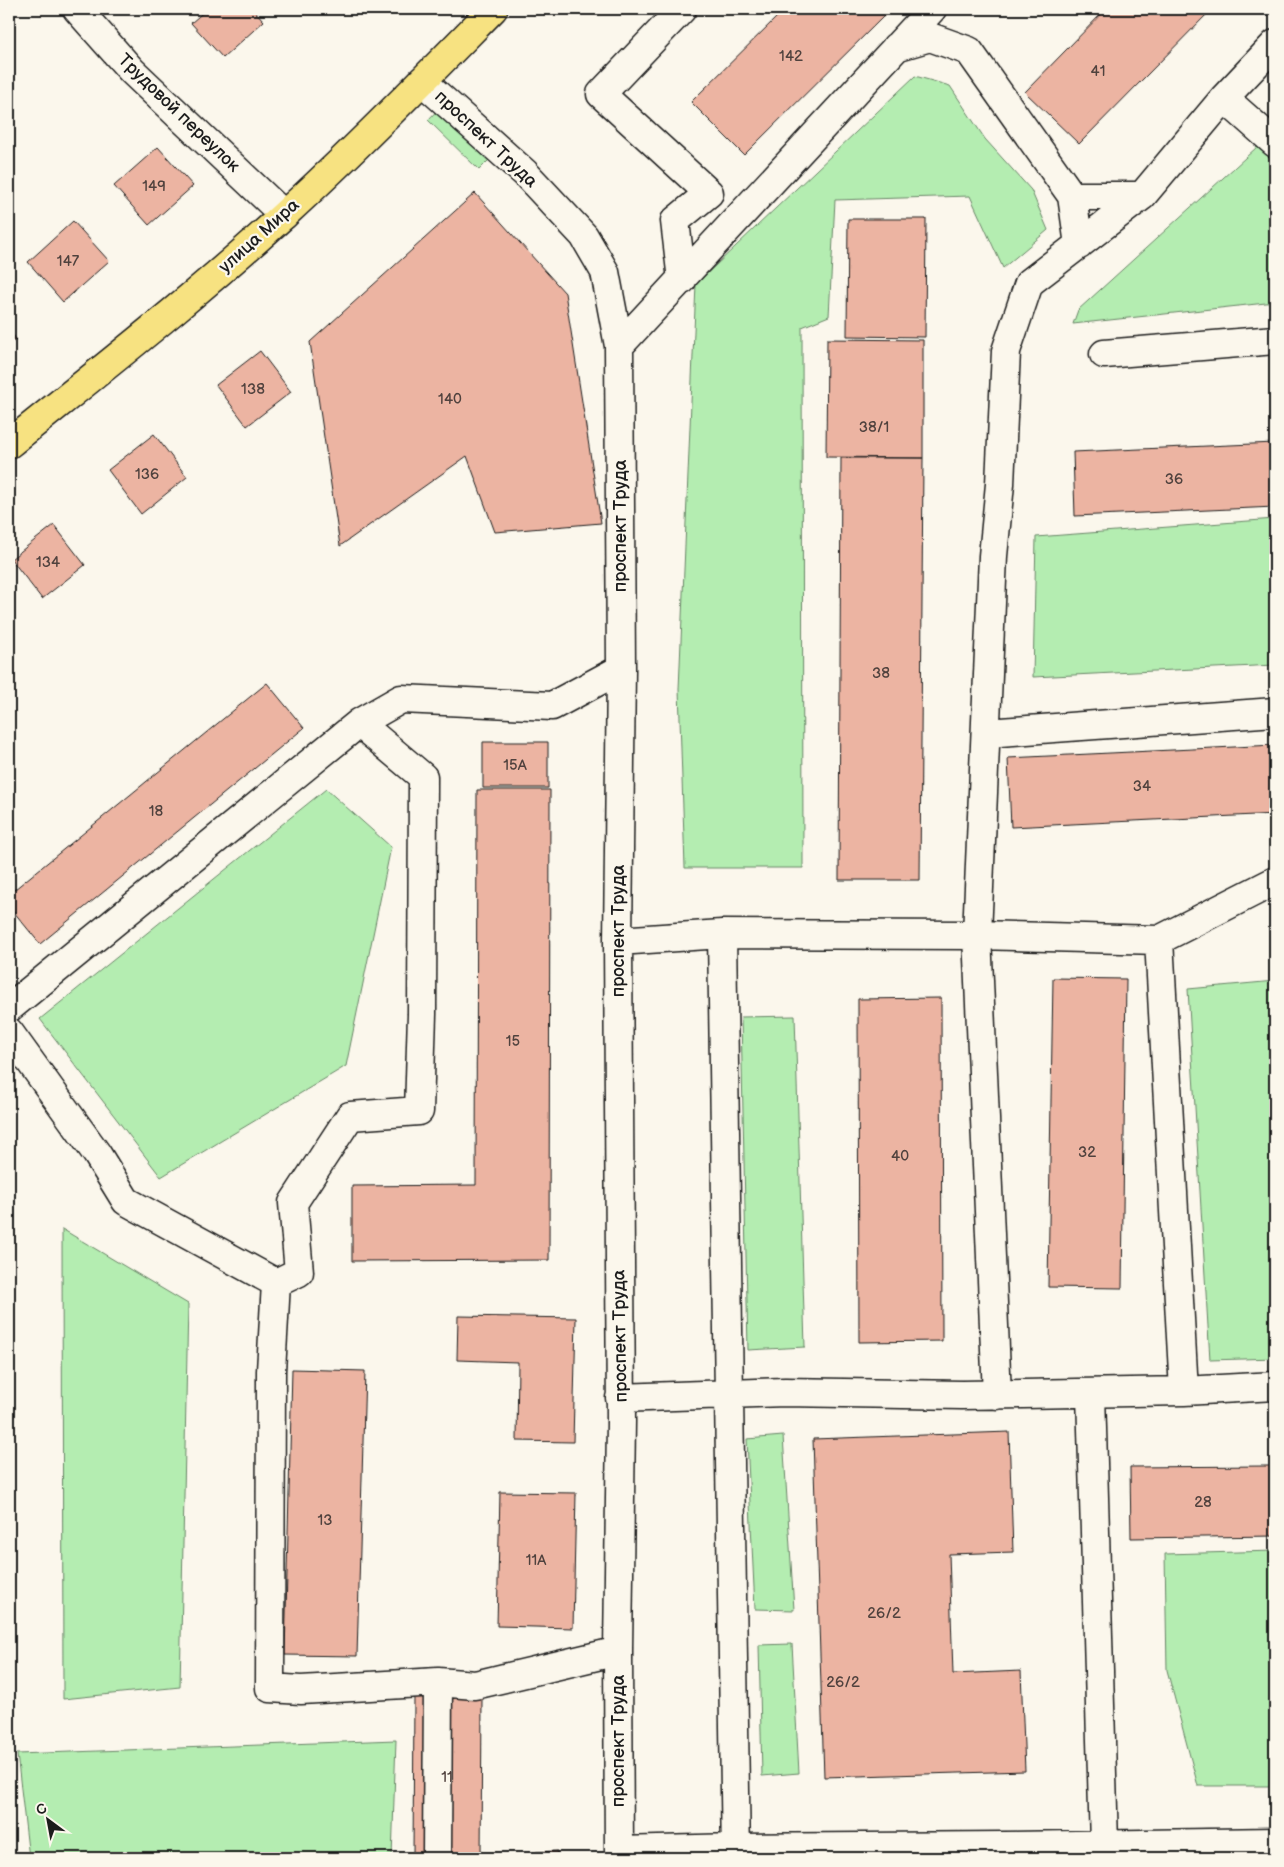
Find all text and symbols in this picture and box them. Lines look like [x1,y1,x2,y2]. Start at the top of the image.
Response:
house number: 142 [779,47,803,66]
street label: Трудовой переулок [114,49,245,177]
house number: 41 [1091,62,1105,81]
street label: проспект Труда [430,86,542,192]
house number: 149 [142,177,166,196]
street label: улица Мира [215,194,304,277]
house number: 147 [57,252,80,271]
house number: 138 [241,380,265,399]
house number: 140 [438,390,462,409]
house number: 38/1 [859,418,889,437]
street label: проспект Труда [610,459,631,592]
house number: 136 [135,465,159,484]
house number: 36 [1165,470,1183,489]
house number: 134 [36,553,60,572]
house number: 38 [872,664,890,683]
house number: 15А [503,756,528,775]
house number: 34 [1133,777,1151,796]
house number: 18 [149,802,164,821]
street label: проспект Труда [608,864,629,997]
house number: 15 [506,1032,520,1051]
house number: 32 [1078,1143,1096,1162]
house number: 40 [891,1147,909,1166]
street label: проспект Труда [608,1269,632,1402]
house number: 28 [1194,1493,1212,1512]
house number: 13 [317,1511,333,1530]
house number: 11А [526,1551,547,1570]
house number: 26/2 [867,1604,901,1623]
house number: 26/2 [826,1673,860,1692]
street label: проспект Труда [608,1674,629,1807]
house number: 11 [441,1768,453,1787]
north arrow [22,1794,72,1844]
text: С [33,1799,50,1819]

